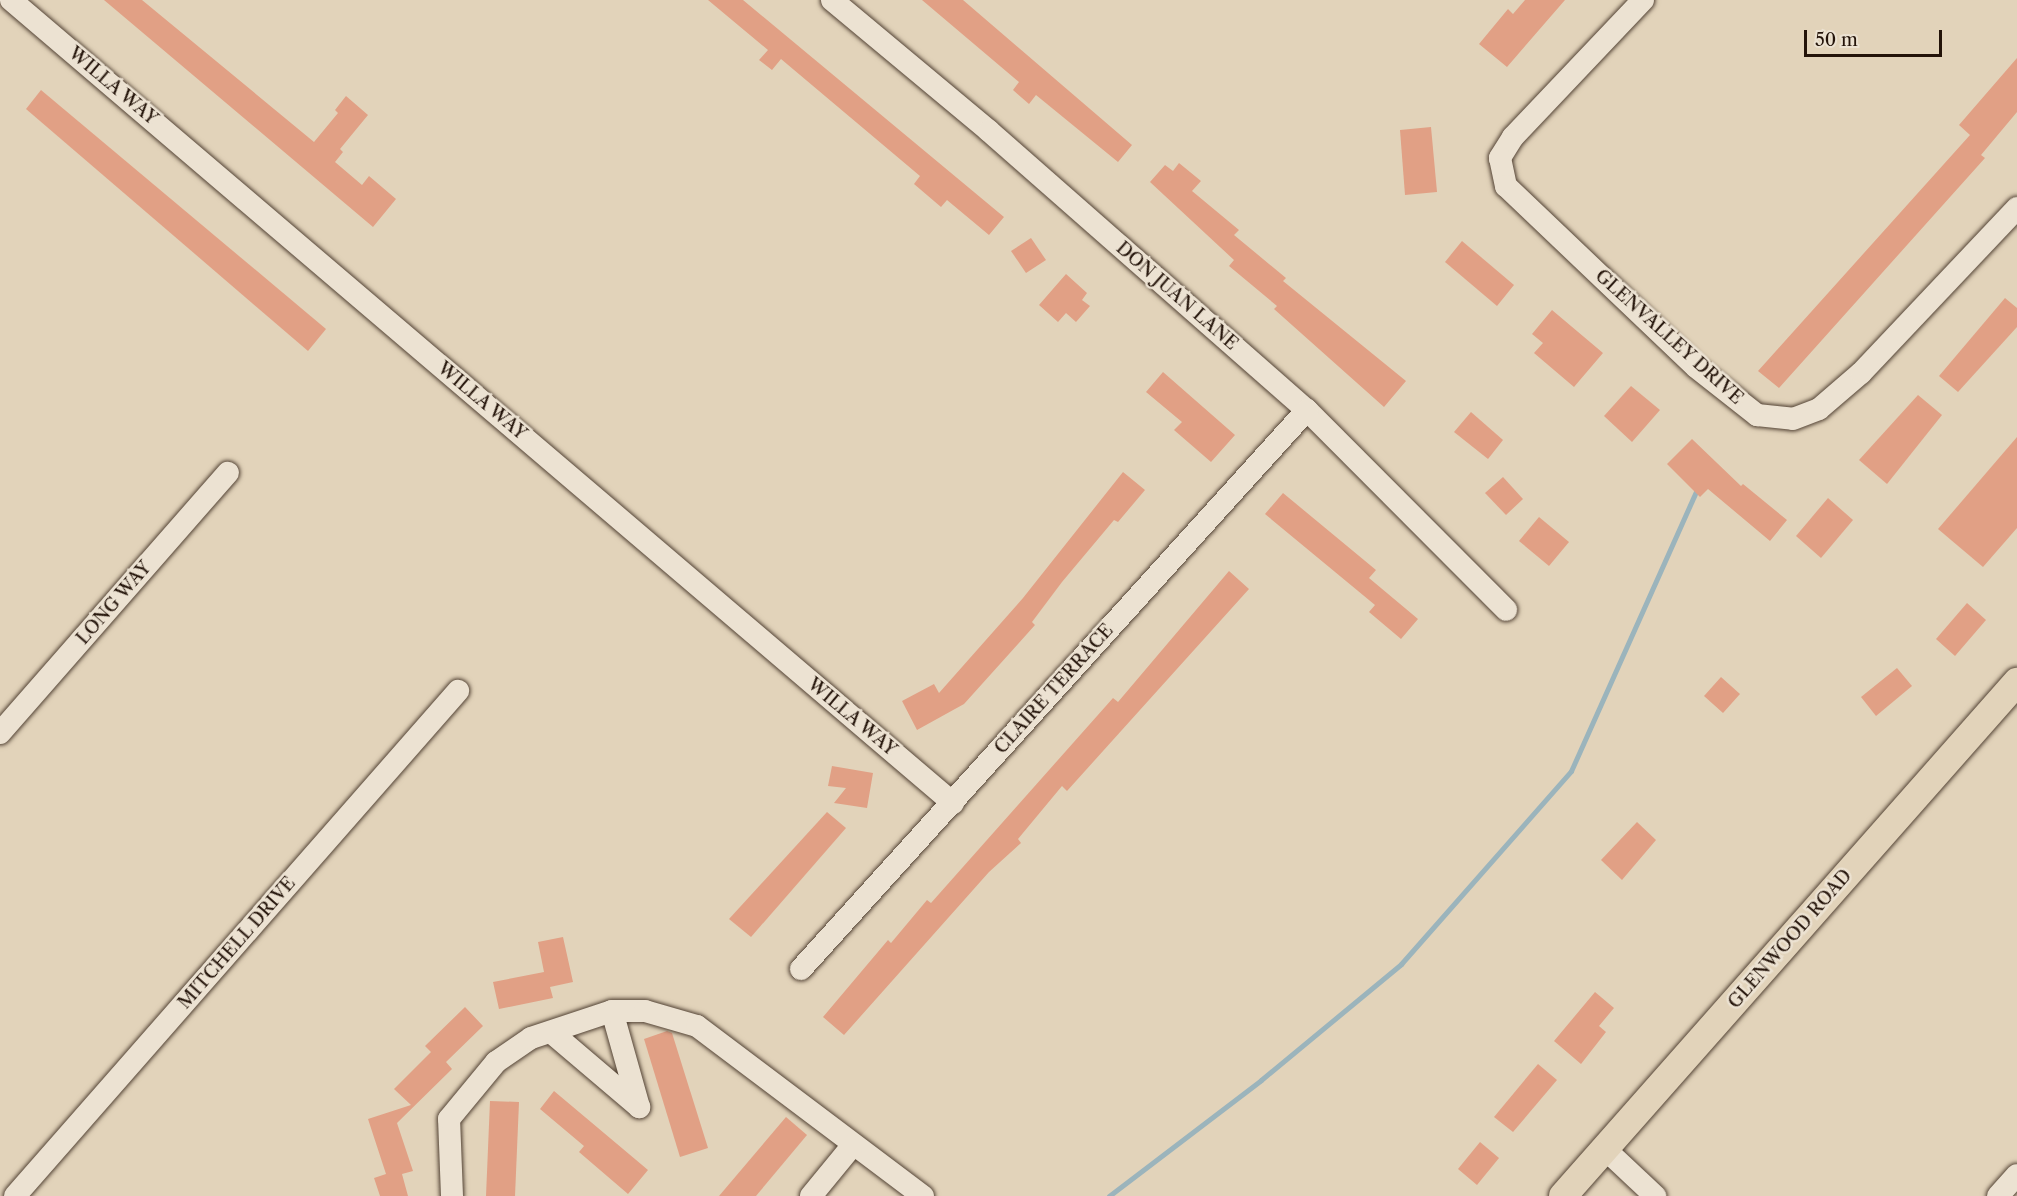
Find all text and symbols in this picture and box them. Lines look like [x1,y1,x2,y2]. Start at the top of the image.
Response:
scale bar [1807,18,1945,56]
text: 50 m [1815,29,1858,51]
street label: WILLA WAY [63,42,163,130]
street label: DON JUAN LANE [1112,237,1242,355]
street label: GLENVALLEY DRIVE [1591,265,1747,409]
street label: WILLA WAY [432,357,532,445]
street label: LONG WAY [72,557,156,649]
street label: CLAIRE TERRACE [990,620,1118,758]
street label: WILLA WAY [802,673,902,761]
street label: GLENWOOD ROAD [1724,865,1856,1013]
street label: MITCHELL DRIVE [174,872,300,1014]

